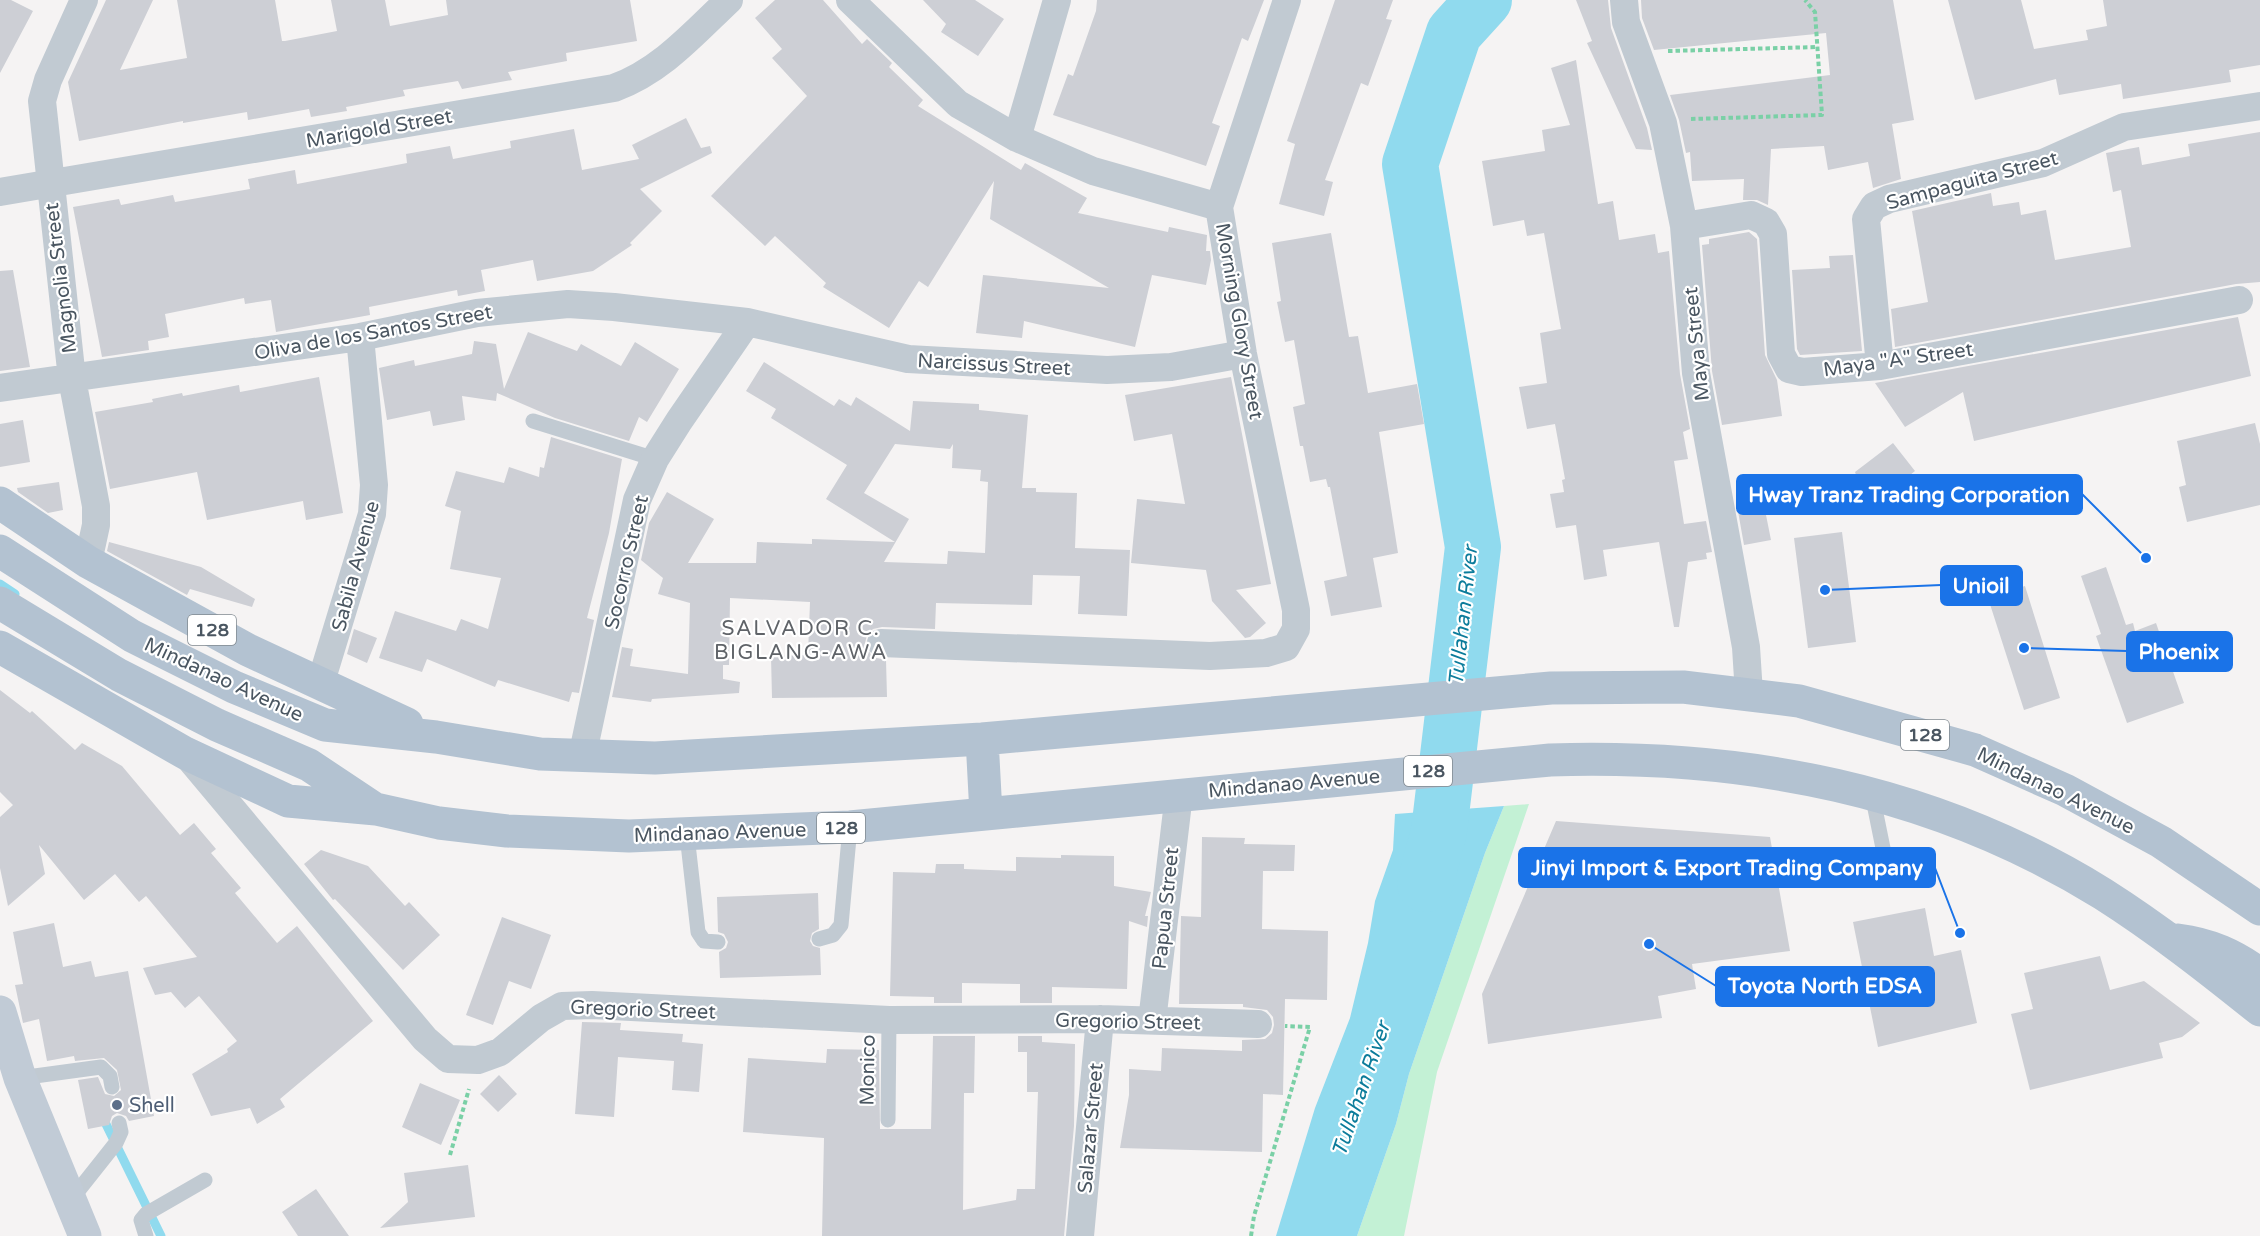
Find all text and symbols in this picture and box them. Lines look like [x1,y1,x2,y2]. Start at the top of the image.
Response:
street label: Marigold Street [304,104,454,154]
street label: Sampaguita Street [1884,146,2061,215]
street label: Magnolia Street [40,201,82,354]
street label: Morning Glory Street [1210,221,1268,422]
street label: Maya Street [1679,285,1715,402]
street label: Oliva de los Santos Street [252,300,494,366]
street label: Maya "A" Street [1822,338,1975,382]
street label: Narcissus Street [917,349,1072,381]
callout: Hway Tranz Trading Corporation [1737,475,2082,514]
text: Hway Tranz Trading Corporation [1748,483,2070,508]
street label: Socorro Street [600,493,654,632]
street label: Sabila Avenue [327,498,385,634]
water label: Tullahan River [1444,542,1484,687]
callout: Unioil [1941,566,2022,605]
text: Unioil [1953,574,2009,599]
road number: 128 [188,615,236,645]
district label: SALVADOR C. BIGLANG-AWA [714,616,888,665]
callout: Phoenix [2127,632,2232,671]
street label: Mindanao Avenue [140,633,307,727]
text: Phoenix [2139,640,2219,665]
road number: 128 [1901,720,1949,750]
street label: Mindanao Avenue [1973,742,2138,839]
road number: 128 [1404,756,1452,786]
street label: Mindanao Avenue [1207,765,1381,803]
road number: 128 [817,813,865,843]
street label: Mindanao Avenue [633,818,807,848]
street label: Papua Street [1148,846,1184,970]
callout: Jinyi Import & Export Trading Company [1519,848,1935,887]
text: Jinyi Import & Export Trading Company [1530,856,1924,881]
callout: Toyota North EDSA [1716,967,1934,1006]
text: Toyota North EDSA [1727,974,1922,999]
street label: Gregorio Street [570,995,717,1025]
street label: Gregorio Street [1055,1009,1201,1035]
water label: Tullahan River [1327,1016,1397,1160]
street label: Monico [855,1034,881,1106]
street label: Salazar Street [1073,1061,1109,1194]
place label: Shell [129,1094,175,1118]
marker: Shell [110,1098,124,1112]

